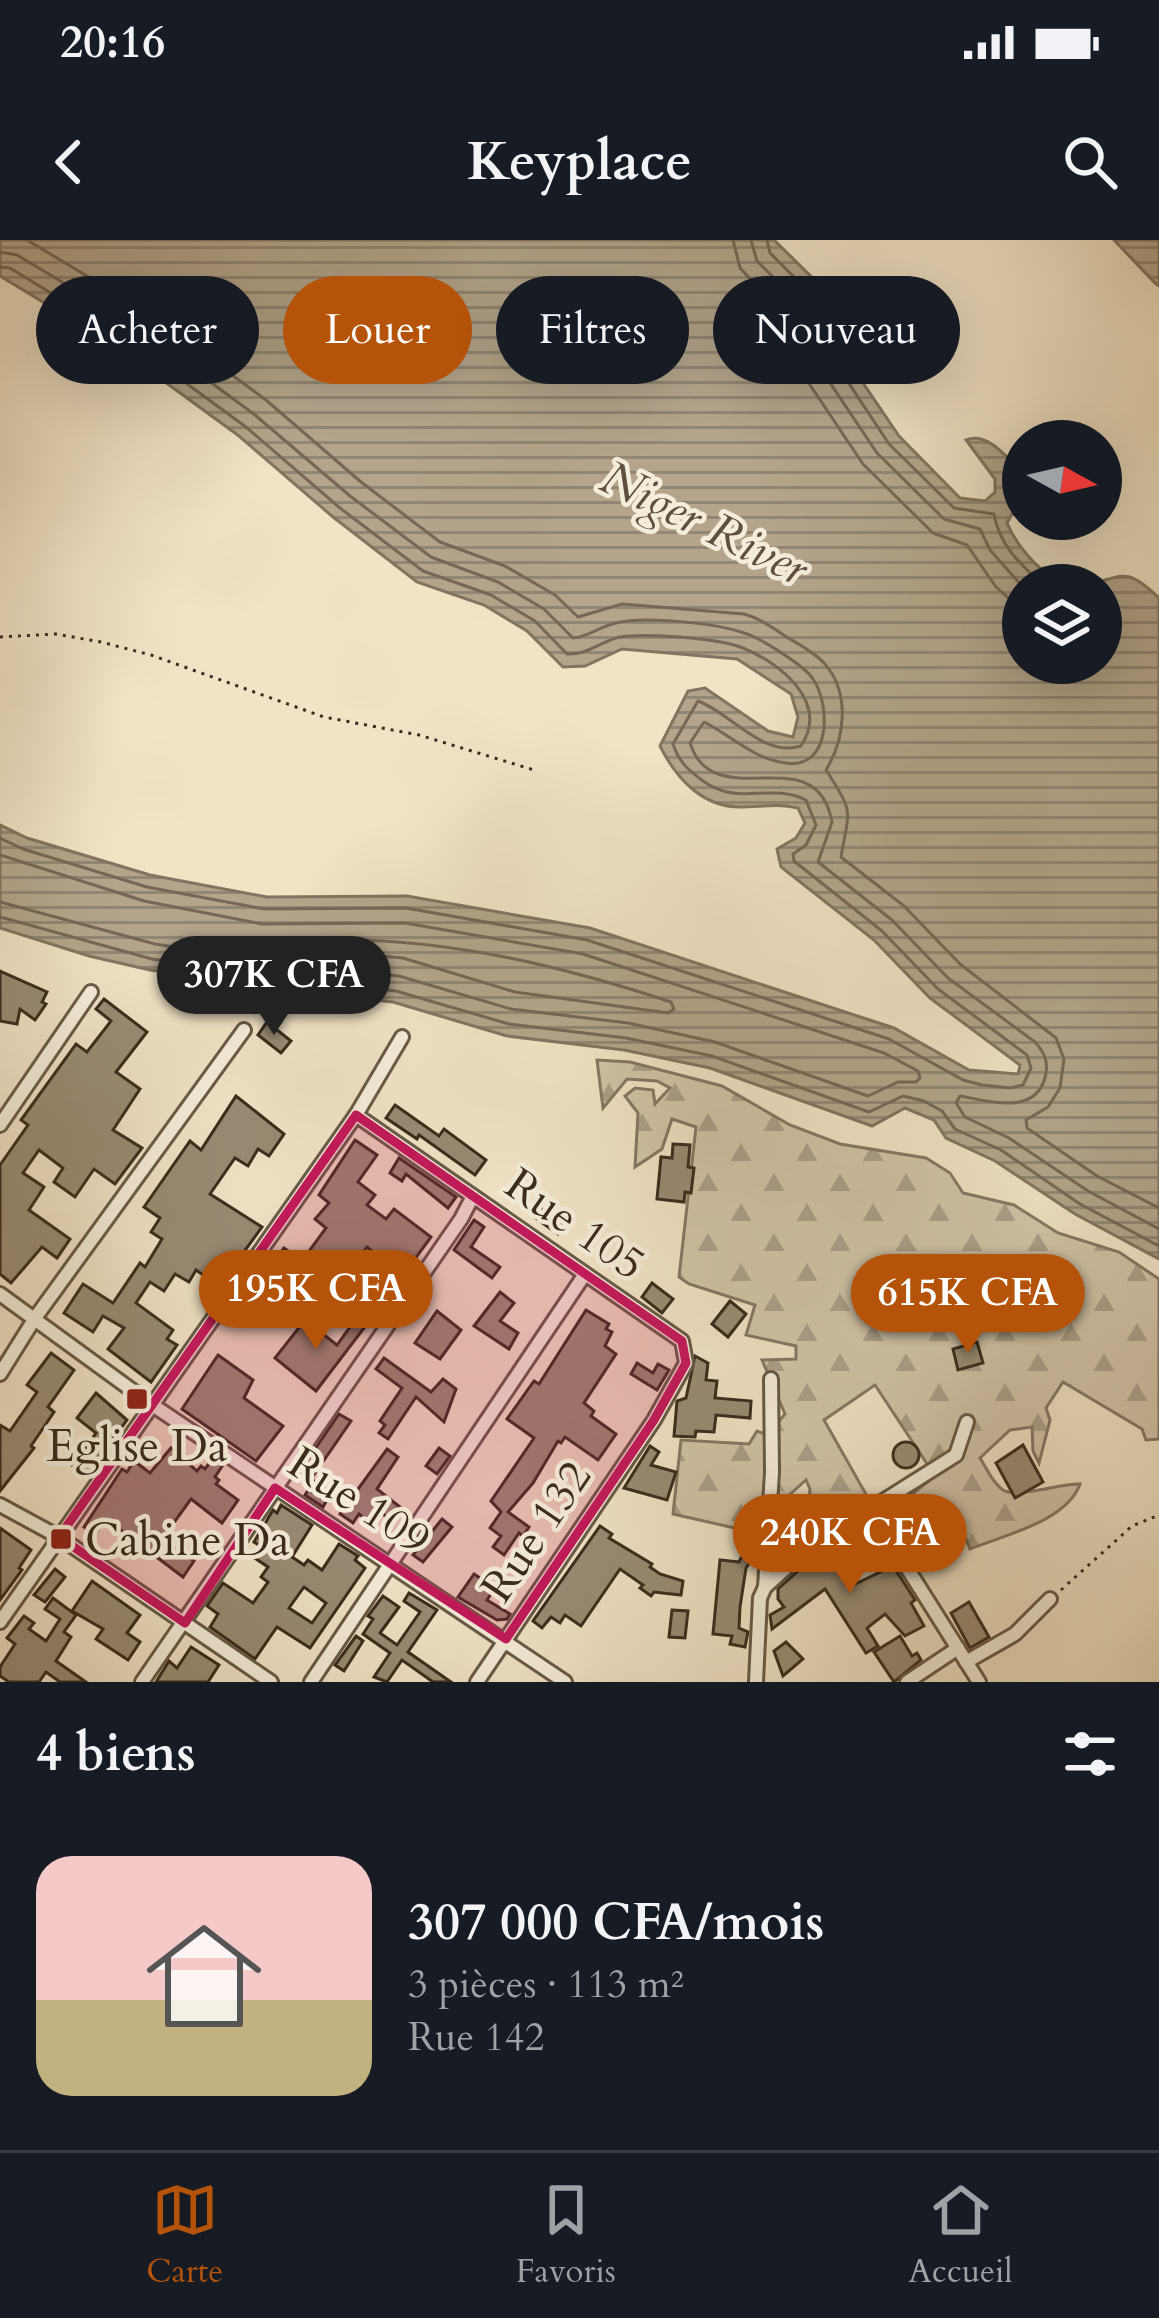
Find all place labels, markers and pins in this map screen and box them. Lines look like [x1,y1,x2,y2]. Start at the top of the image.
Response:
pin: 307K CFA [150,936,398,1038]
pin: 195K CFA [192,1250,440,1352]
pin: 615K CFA [844,1254,1092,1356]
marker: Eglise Da [124,1386,150,1412]
place label: Eglise Da [47,1416,227,1477]
pin: 240K CFA [726,1494,974,1596]
place label: Cabine Da [85,1510,290,1571]
marker: Cabine Da [48,1526,74,1552]

